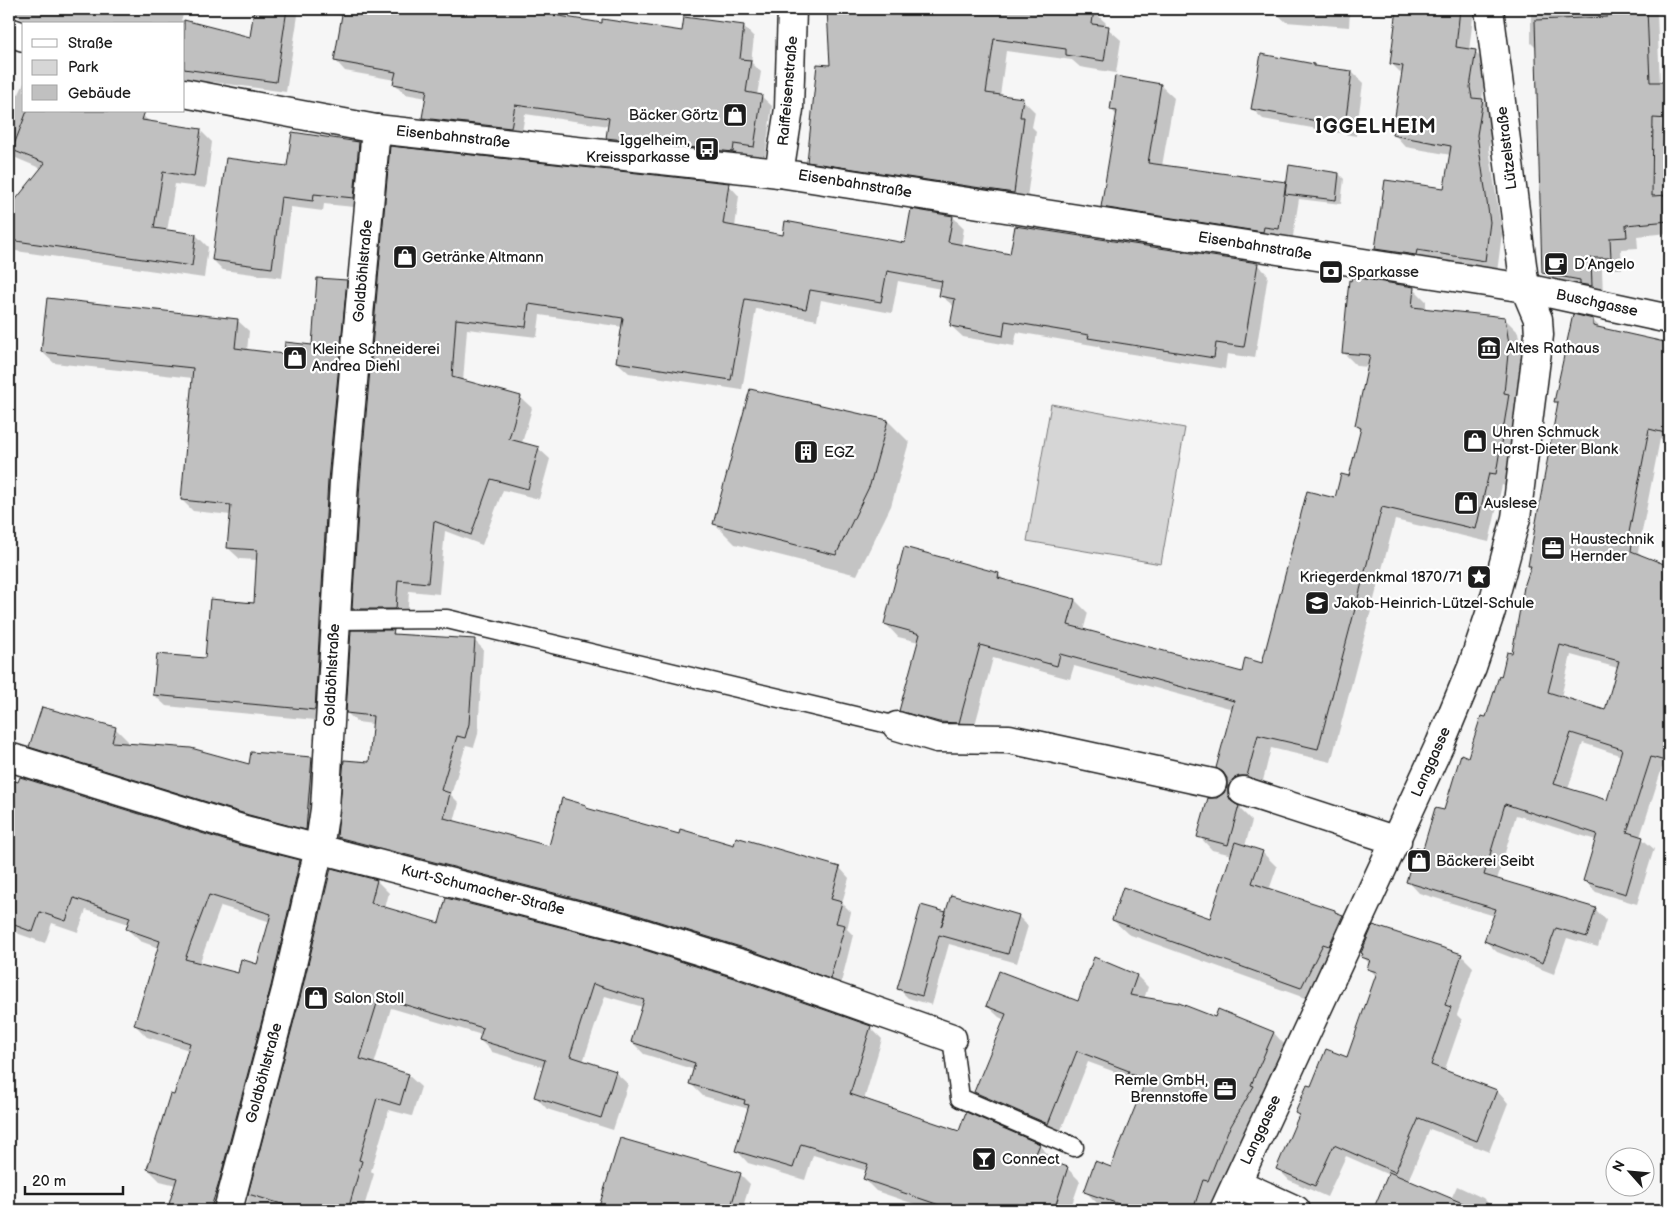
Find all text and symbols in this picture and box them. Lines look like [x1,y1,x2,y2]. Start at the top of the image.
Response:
legend [22,22,185,112]
text: Straße [68,34,113,53]
street label: Raiffeisenstraße [774,35,802,147]
text: Park [68,58,99,77]
text: Gebäude [68,84,131,103]
shop icon: Bäcker Görtz [722,102,748,128]
street label: Lützelstraße [1492,105,1522,191]
place label: Bäcker Görtz [629,106,719,125]
district label: IGGELHEIM [1315,115,1437,139]
street label: Eisenbahnstraße [395,122,511,152]
place label: Iggelheim, Kreissparkasse [586,131,690,167]
bus stop icon: Iggelheim, Kreissparkasse [694,136,720,162]
street label: Eisenbahnstraße [797,166,913,202]
street label: Goldböhlstraße [349,219,377,323]
street label: Eisenbahnstraße [1197,228,1313,264]
shop icon: Getränke Altmann [392,244,418,270]
place label: Getränke Altmann [422,248,544,267]
cafe icon: D´Angelo [1543,251,1569,277]
place label: D´Angelo [1574,255,1635,274]
bank icon: Sparkasse [1318,259,1344,285]
place label: Sparkasse [1348,263,1419,282]
street label: Buschgasse [1554,285,1640,321]
museum icon: Altes Rathaus [1476,335,1502,361]
place label: Altes Rathaus [1506,339,1600,358]
place label: Kleine Schneiderei Andrea Diehl [312,340,440,376]
shop icon: Kleine Schneiderei Andrea Diehl [282,345,308,371]
place label: Uhren Schmuck Horst-Dieter Blank [1492,423,1619,459]
shop icon: Uhren Schmuck Horst-Dieter Blank [1462,428,1488,454]
building icon: EGZ [793,439,819,465]
place label: EGZ [824,443,855,462]
shop icon: Auslese [1453,490,1479,516]
place label: Auslese [1484,494,1537,513]
place label: Haustechnik Hernder [1570,530,1655,566]
office icon: Haustechnik Hernder [1540,535,1566,561]
place icon: Kriegerdenkmal 1870/71 [1466,564,1492,590]
place label: Kriegerdenkmal 1870/71 [1300,568,1462,587]
school or university icon: Jakob-Heinrich-Lützel-Schule [1304,590,1330,616]
place label: Jakob-Heinrich-Lützel-Schule [1334,594,1534,613]
street label: Goldböhlstraße [320,623,344,727]
street label: Langgasse [1407,724,1455,800]
shop icon: Bäckerei Seibt [1406,848,1432,874]
place label: Bäckerei Seibt [1436,852,1535,871]
street label: Kurt-Schumacher-Straße [399,860,567,920]
shop icon: Salon Stoll [303,985,329,1011]
place label: Salon Stoll [334,989,404,1008]
street label: Goldböhlstraße [241,1021,287,1125]
place label: Remle GmbH, Brennstoffe [1114,1071,1208,1107]
office icon: Remle GmbH, Brennstoffe [1212,1076,1238,1102]
street label: Langgasse [1237,1092,1285,1168]
bar icon: Connect [971,1146,997,1172]
north arrow [1606,1146,1656,1196]
place label: Connect [1002,1150,1060,1169]
text: N [1609,1158,1629,1175]
scale bar [25,1164,122,1196]
text: 20 m [32,1172,66,1191]

